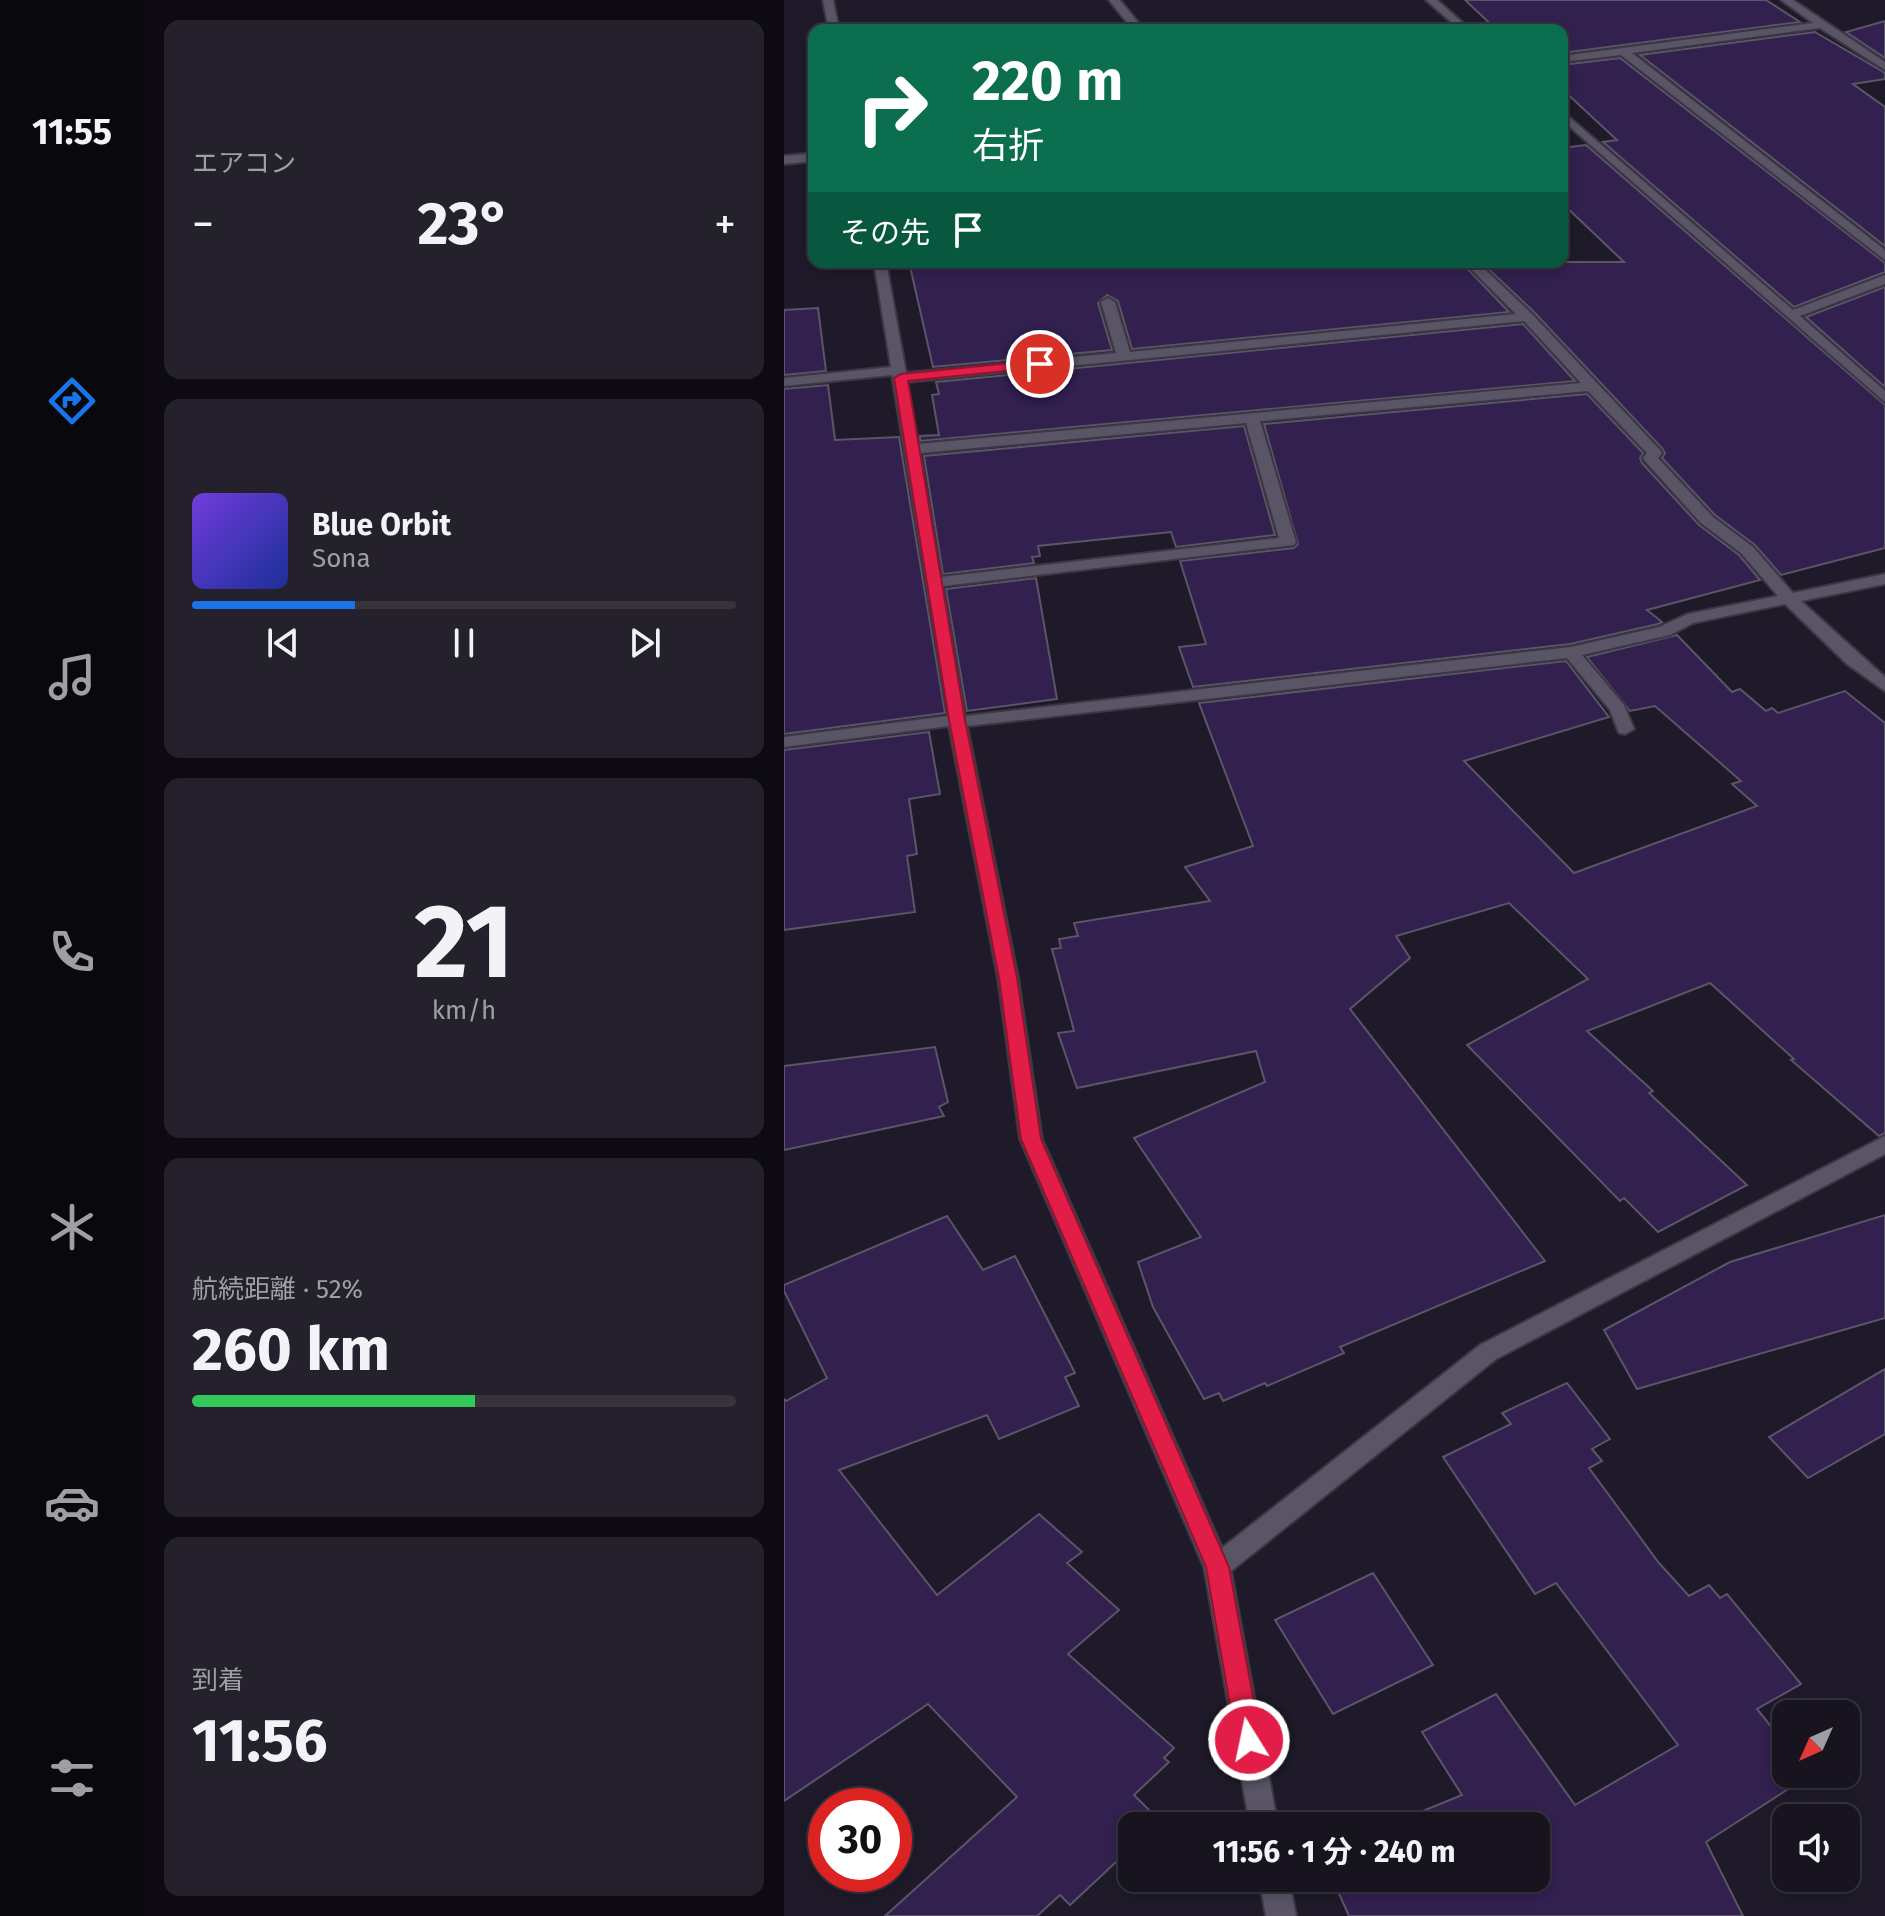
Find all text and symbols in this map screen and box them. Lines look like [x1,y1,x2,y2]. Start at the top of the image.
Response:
text: 220 m [972,48,1123,115]
icon: right [840,56,944,160]
text: 11:55 [32,110,112,154]
text: 右折 [972,124,1044,168]
text: エアコン [192,148,296,179]
text: 23° [417,188,511,260]
text: − [192,198,214,251]
text: + [714,198,736,251]
icon: arrive [946,208,990,252]
text: その先 [840,215,930,251]
pin [1006,330,1074,398]
icon: arrive [1018,342,1062,386]
icon: directions [44,373,100,429]
text: Blue Orbit [312,507,451,543]
text: Sona [312,543,371,574]
icon: previous [261,621,305,665]
icon: pause [442,621,486,665]
icon: next [623,621,667,665]
icon: music [44,649,100,705]
text: 21 [414,880,514,1005]
icon: phone [44,924,100,980]
text: km/h [432,995,496,1026]
icon: climate [44,1199,100,1255]
text: 航続距離 · 52% [192,1274,363,1305]
text: 260 km [192,1314,390,1386]
icon: car [44,1475,100,1531]
text: 到着 [192,1665,244,1696]
position arrow [1207,1698,1291,1782]
north arrow [1772,1700,1860,1788]
map controls [1772,1700,1860,1892]
text: 11:56 [192,1705,327,1777]
icon: filters [44,1750,100,1806]
speed limit sign: 30 [808,1788,912,1892]
button: sound [1772,1804,1860,1892]
text: 11:56 · 1 分 · 240 m [1212,1834,1456,1870]

